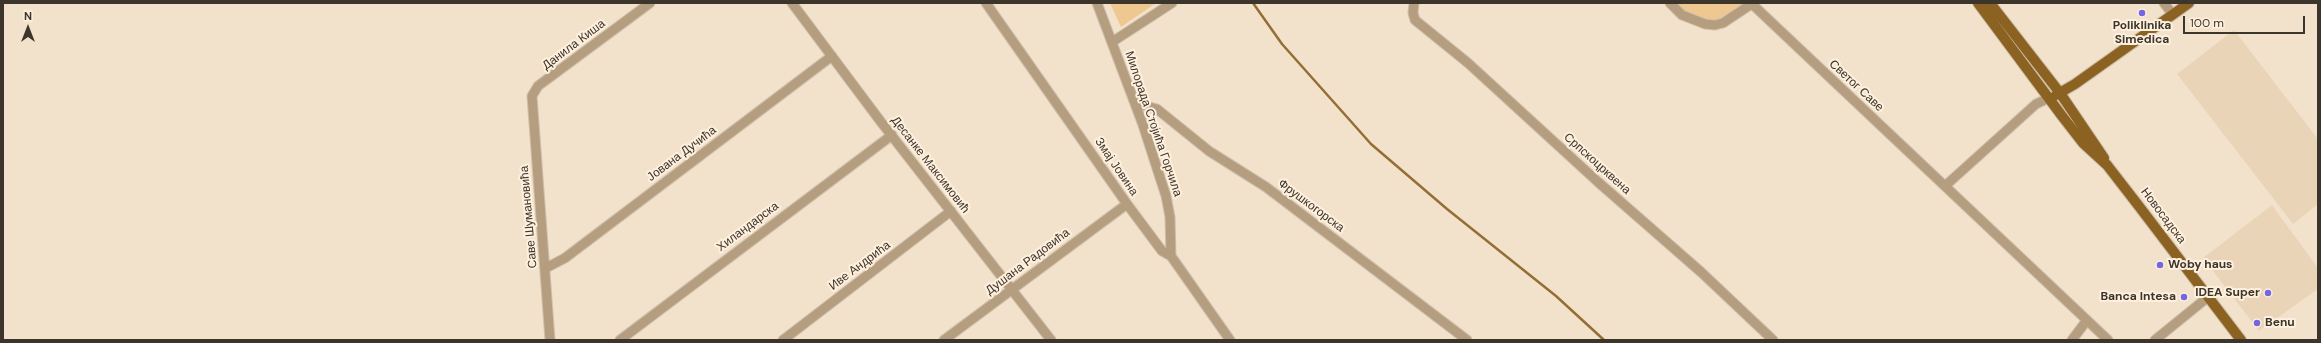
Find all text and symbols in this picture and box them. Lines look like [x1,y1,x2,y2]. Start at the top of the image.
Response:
north arrow [8,8,48,48]
marker: Poliklinika Simedica [2137,8,2147,18]
scale bar [2185,8,2307,34]
text: N [24,9,32,23]
text: 100 m [2190,15,2224,31]
street label: Данила Киша [540,17,608,73]
place label: Poliklinika Simedica [2113,19,2171,47]
street label: Милорада Стојића Горчила [1121,49,1185,199]
street label: Светог Саве [1826,57,1886,115]
street label: Десанке Максимовић [888,114,972,216]
street label: Јована Дучића [645,123,719,185]
street label: Српскоцрквена [1561,130,1633,198]
street label: Змај Јовина [1091,135,1141,199]
street label: Саве Шумановића [517,165,541,269]
street label: Фрушкогорска [1275,176,1347,236]
street label: Новосадска [2137,185,2189,247]
street label: Хиландарска [714,199,782,255]
street label: Душана Радовића [983,226,1073,298]
street label: Иве Андрића [826,238,894,294]
place label: Woby haus [2168,258,2232,272]
marker: Woby haus [2155,260,2165,270]
place label: IDEA Super [2195,286,2260,300]
marker: IDEA Super [2263,288,2273,298]
place label: Banca Intesa [2100,290,2176,304]
marker: Banca Intesa [2179,292,2189,302]
place label: Benu [2265,316,2295,330]
marker: Benu [2252,318,2262,328]

